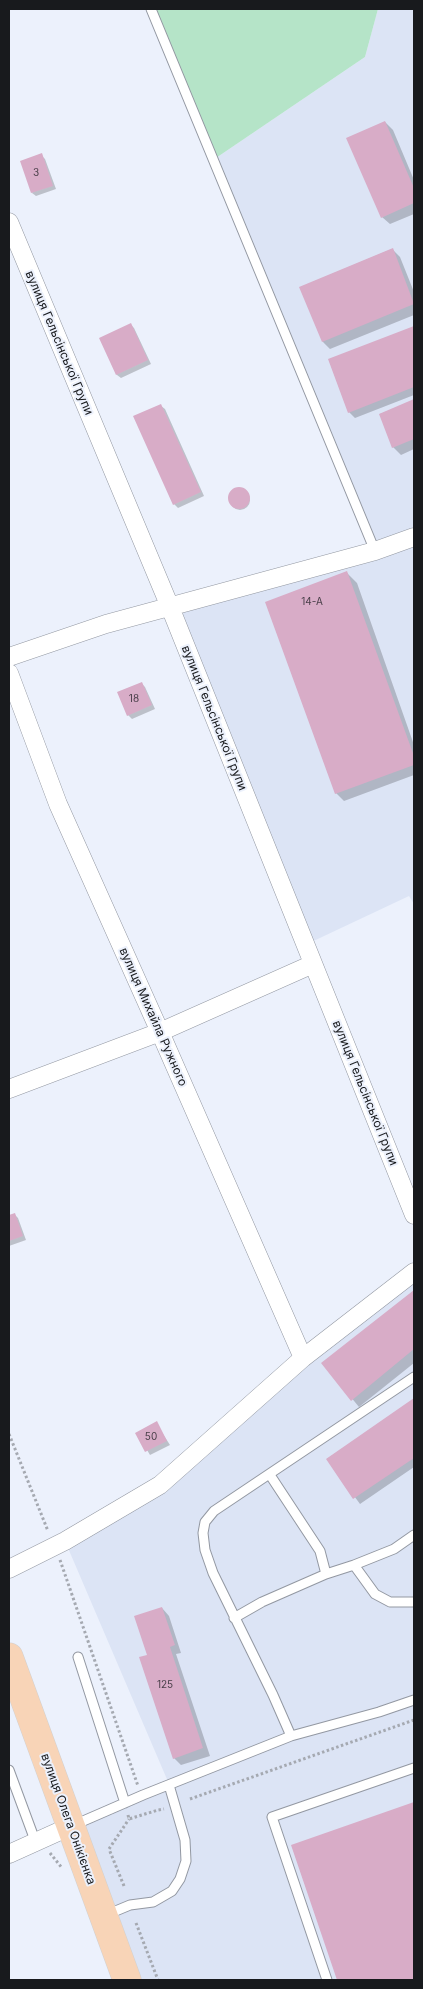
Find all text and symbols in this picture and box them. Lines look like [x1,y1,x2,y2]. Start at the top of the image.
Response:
house number: 3 [33,167,39,179]
street label: вулиця Гельсінської Групи [22,269,96,417]
house number: 14-А [301,596,323,608]
street label: вулиця Гельсінської Групи [178,643,250,793]
house number: 18 [129,693,139,705]
street label: вулиця Михайла Ружного [116,945,190,1089]
street label: вулиця Гельсінської Групи [329,1018,401,1168]
house number: 50 [145,1431,157,1443]
house number: 125 [157,1679,173,1691]
street label: вулиця Олега Онікієнка [38,1752,98,1886]

